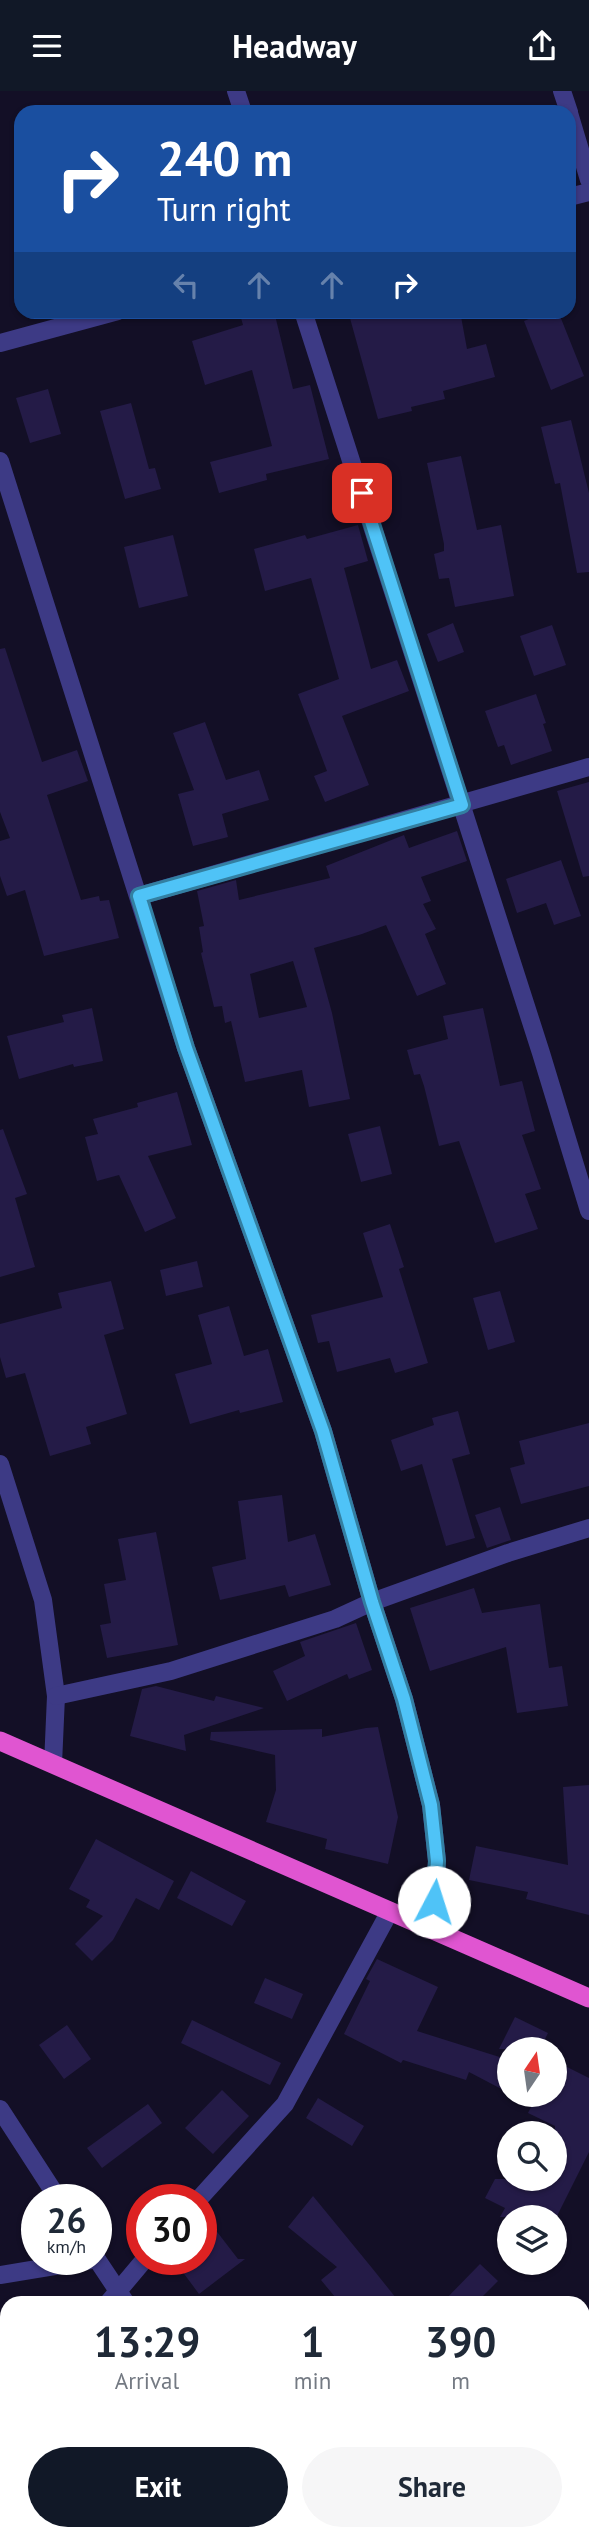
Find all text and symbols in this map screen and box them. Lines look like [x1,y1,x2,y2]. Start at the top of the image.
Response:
text: Headway [232,25,357,67]
icon: menu [28,27,66,65]
icon: share [523,27,561,65]
text: 240 m [157,126,292,190]
icon: right [42,133,133,224]
text: Turn right [157,188,291,230]
icon: left [167,266,205,304]
icon: ahead [240,266,278,304]
icon: ahead [313,266,351,304]
icon: right [386,266,424,304]
pin [332,463,392,523]
icon: arrive [343,474,381,512]
position arrow [397,1865,471,1939]
north arrow [497,2037,567,2107]
map controls [497,2037,567,2275]
button: search [497,2121,567,2191]
speed limit sign: 30 [126,2184,217,2275]
text: 26 [47,2197,86,2243]
button: layers [497,2205,567,2275]
text: km/h [47,2235,86,2258]
text: 13:29 [94,2314,200,2369]
text: 1 [301,2314,324,2369]
text: 390 [425,2314,496,2369]
text: Arrival [115,2366,179,2395]
text: min [294,2366,331,2395]
text: m [451,2366,470,2395]
button: Exit [28,2447,288,2527]
button: Share [302,2447,562,2527]

